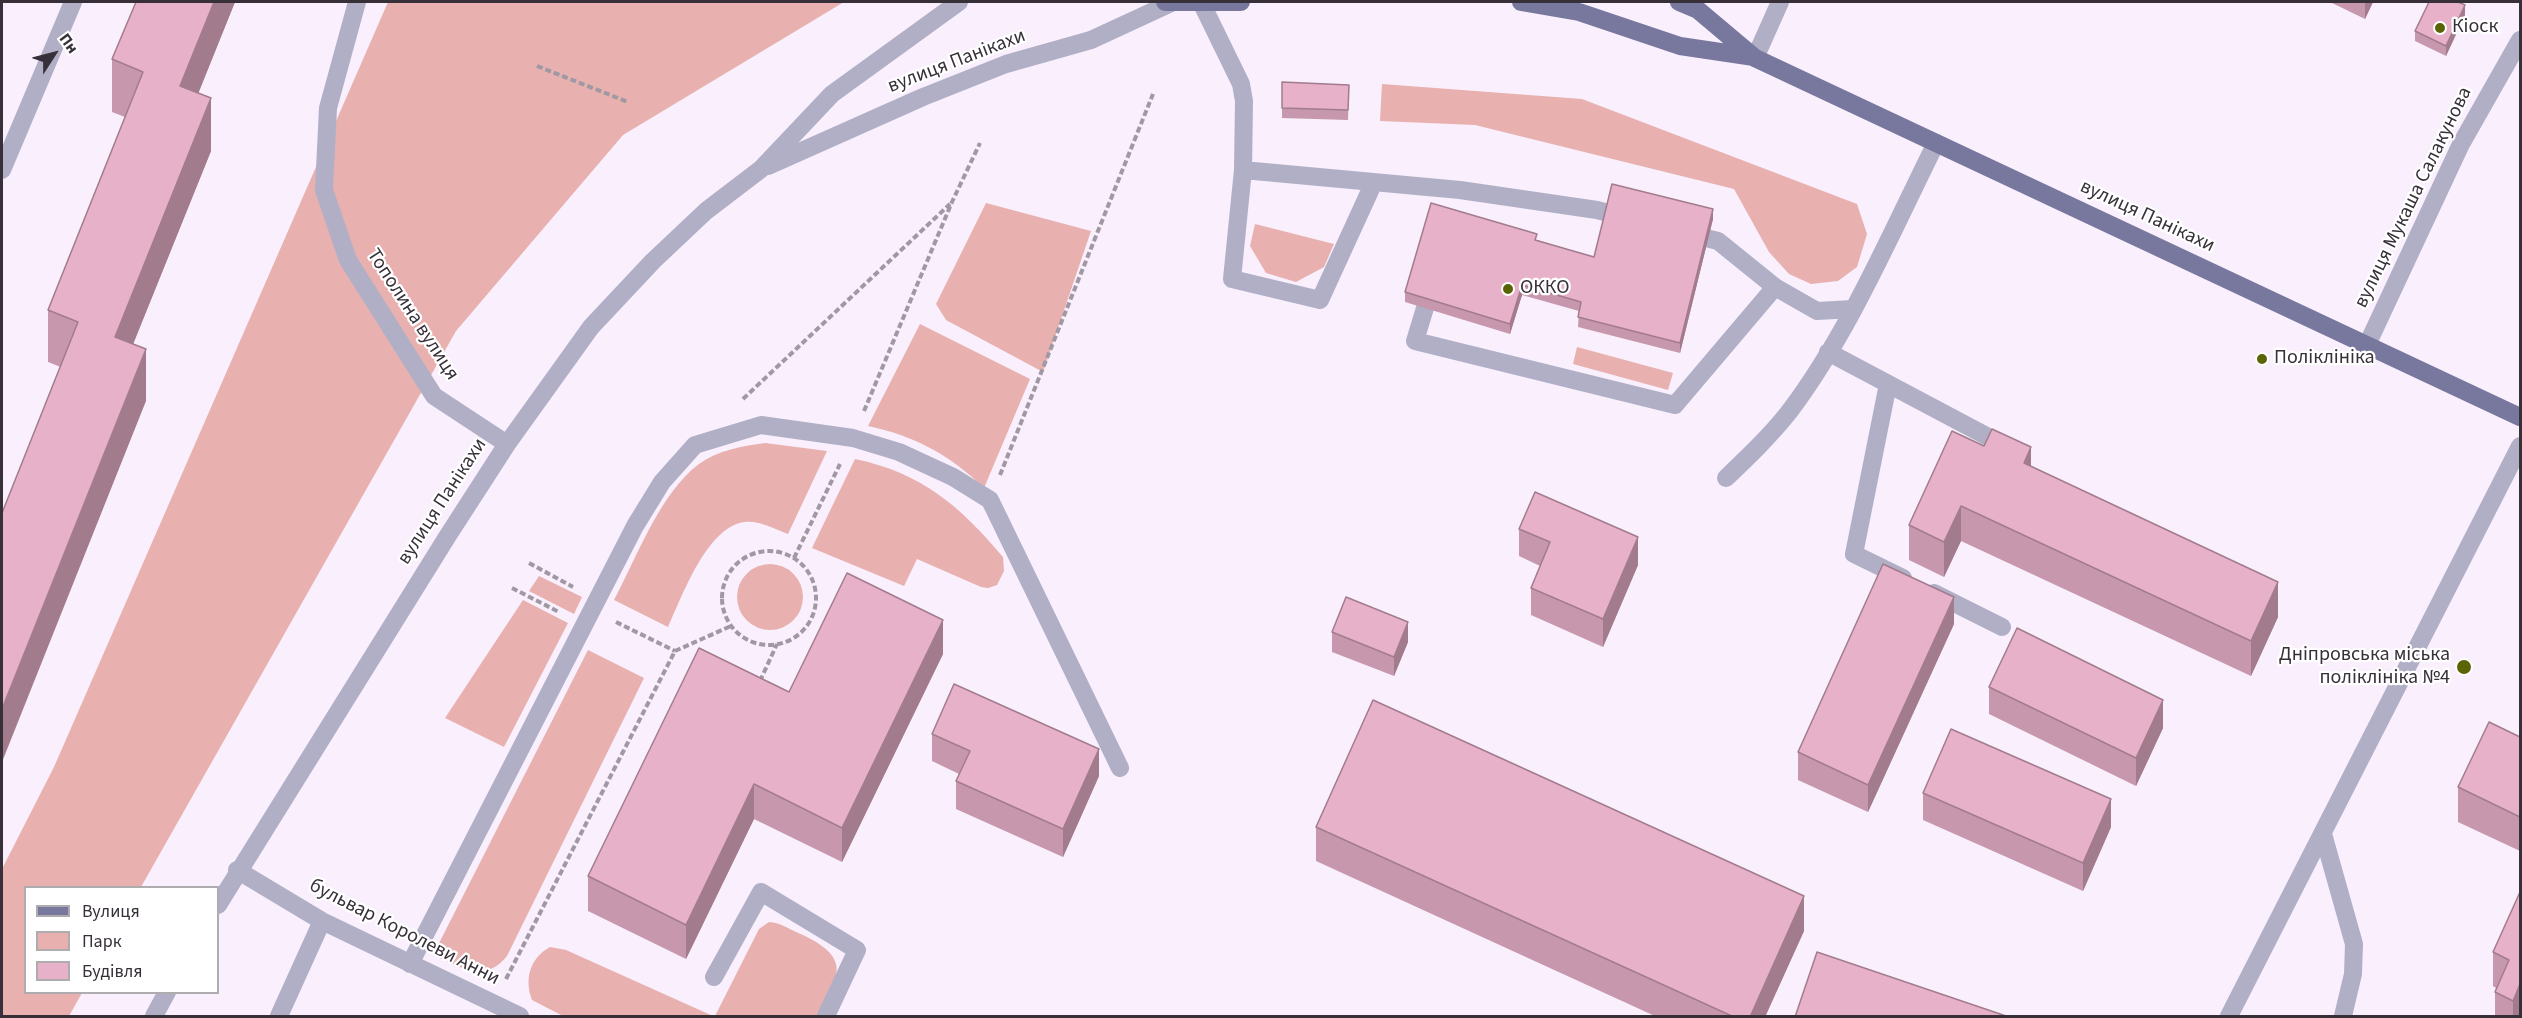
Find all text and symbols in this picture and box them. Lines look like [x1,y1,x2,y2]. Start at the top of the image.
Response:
place label: Кіоск [2452,16,2498,40]
marker: Кіоск [2433,21,2447,35]
north arrow [24,24,84,84]
street label: вулиця Панікахи [885,25,1029,99]
text: Пн [54,29,83,58]
street label: вулиця Мукаша Салакунова [2350,84,2478,312]
street label: вулиця Панікахи [2076,175,2218,259]
street label: Тополина вулиця [361,245,463,385]
place label: ОККО [1520,277,1570,301]
marker: ОККО [1501,282,1515,296]
place label: Поліклініка [2274,347,2375,371]
marker: Поліклініка [2255,352,2269,366]
street label: вулиця Панікахи [393,434,493,570]
place label: Дніпровська міська поліклініка №4 [2279,644,2450,691]
marker: Дніпровська міська поліклініка №4 [2455,658,2473,676]
street label: бульвар Королеви Анни [305,875,503,991]
legend [24,886,219,994]
text: Вулиця [82,899,140,924]
text: Парк [82,929,122,954]
text: Будівля [82,959,142,984]

